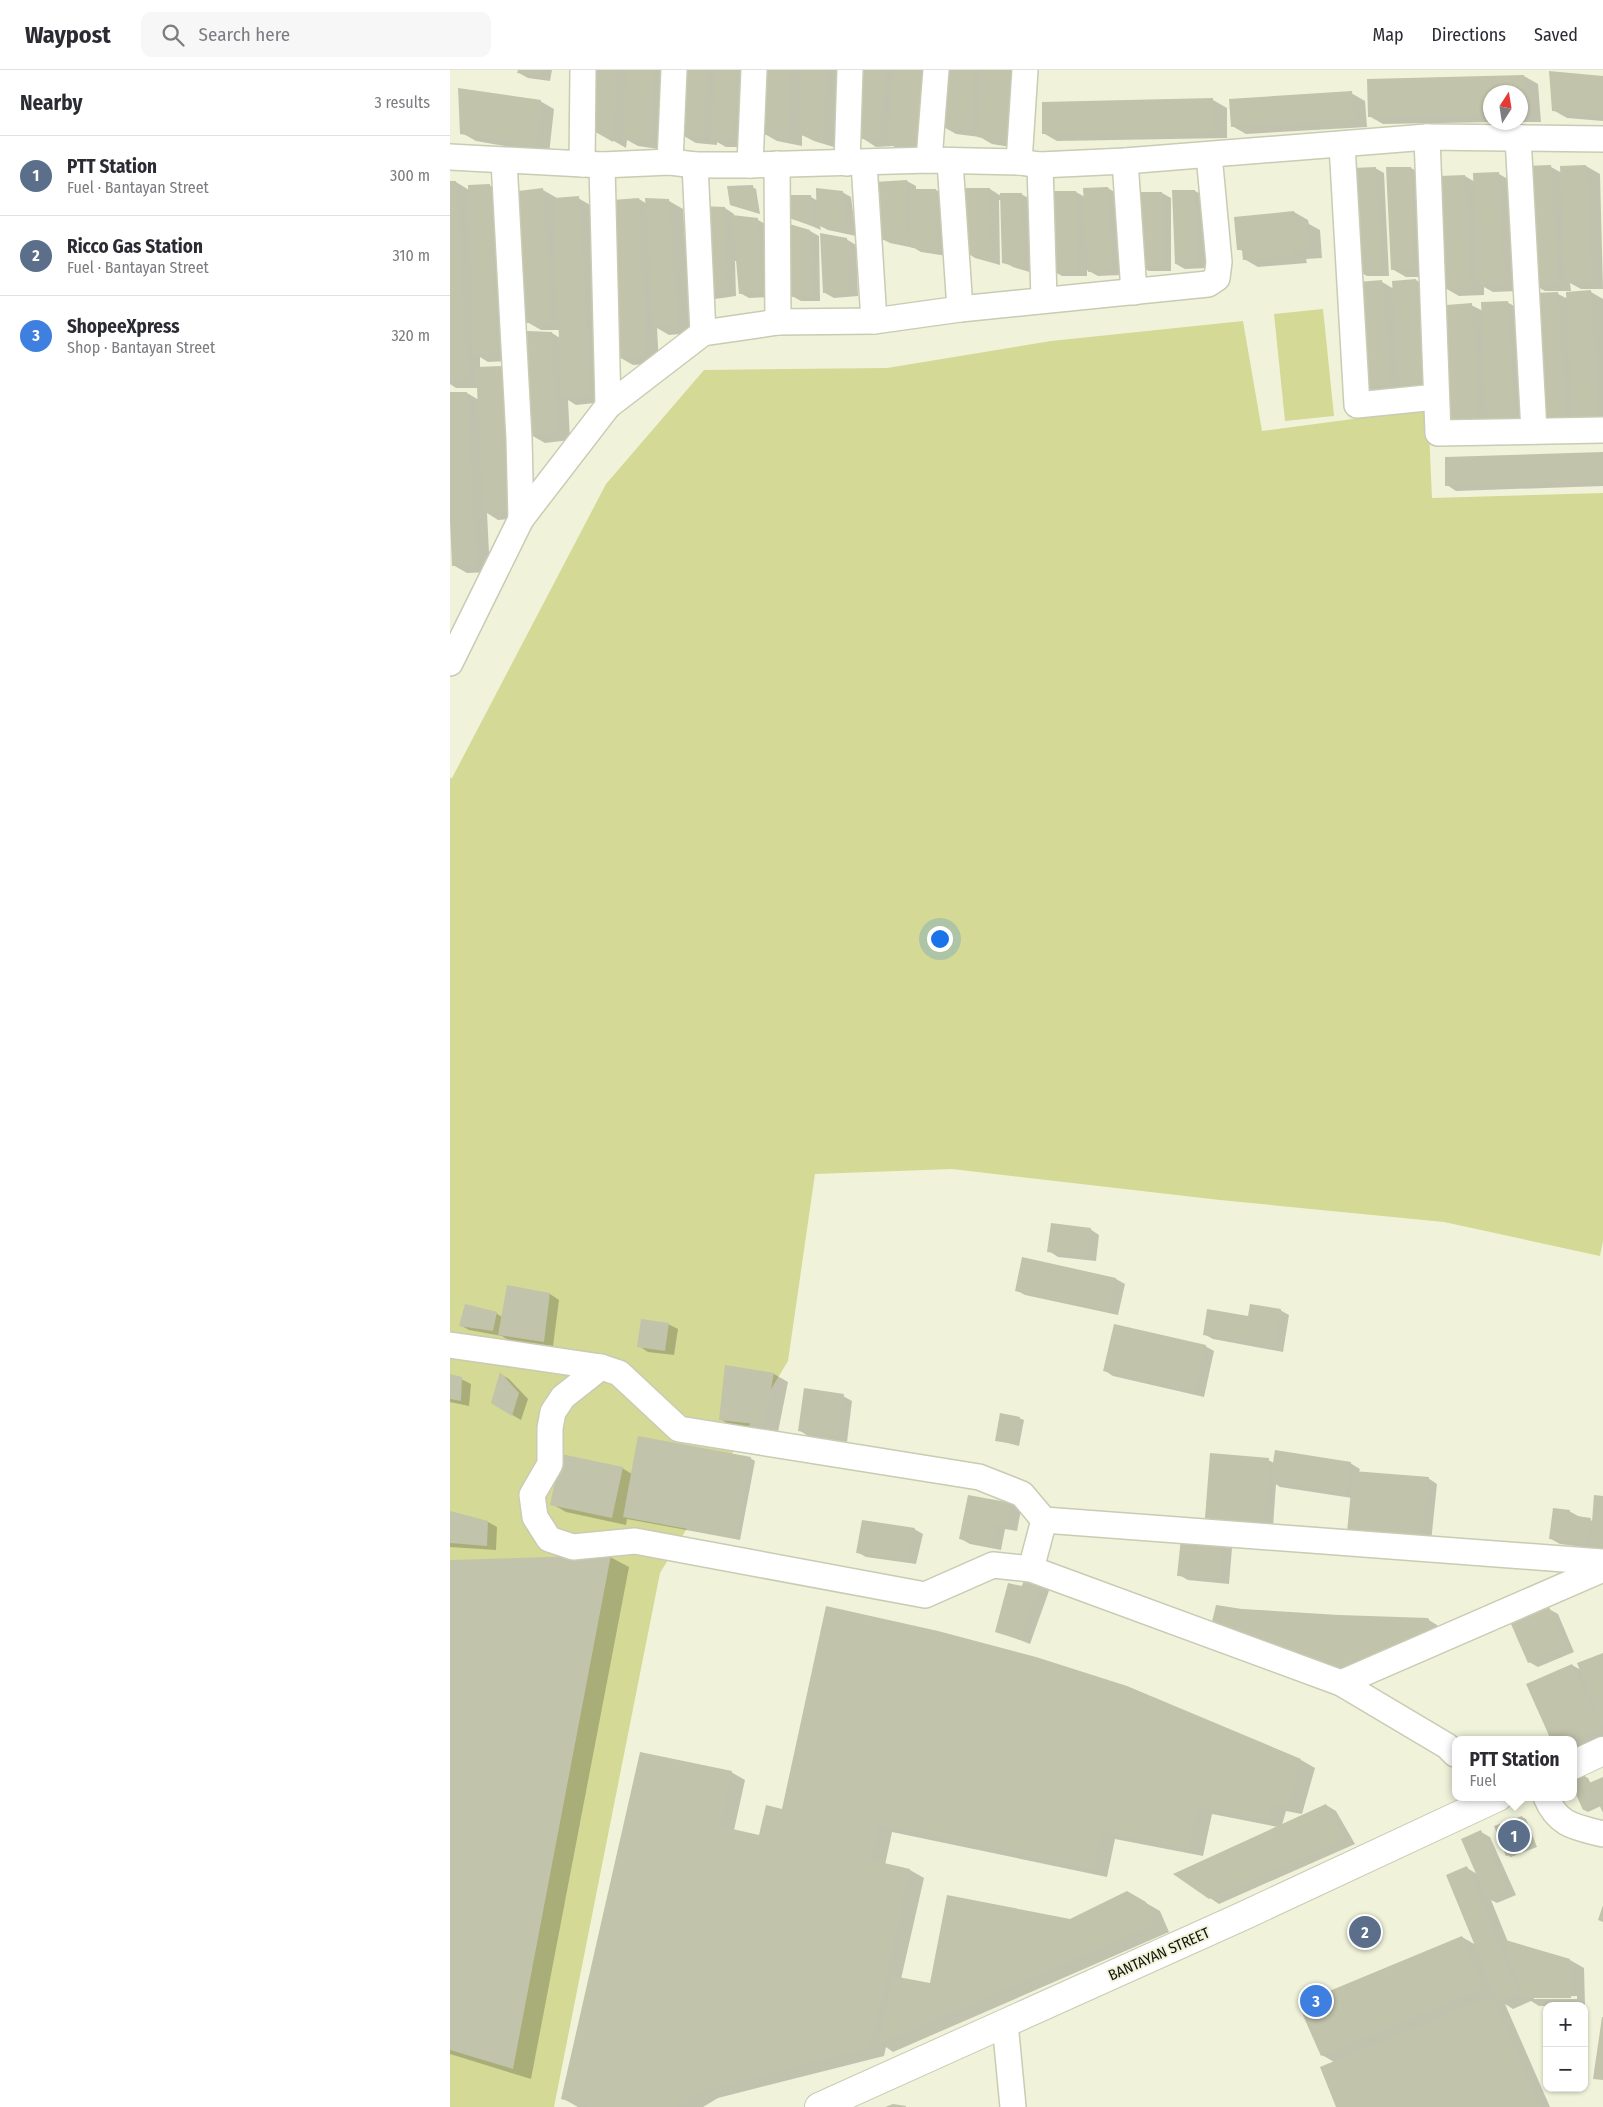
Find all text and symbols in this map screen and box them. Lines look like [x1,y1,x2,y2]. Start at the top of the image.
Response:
search box [141,12,491,57]
text: Waypost [25,21,111,49]
icon: search [159,21,187,49]
text: Search here [199,23,290,46]
text: Map [1372,24,1404,46]
text: Directions [1432,24,1506,46]
text: Saved [1534,24,1578,46]
north arrow [1483,85,1528,130]
text: Nearby [20,90,82,116]
text: 3 results [374,93,430,112]
text: PTT Station [67,155,157,178]
text: 1 [33,166,39,185]
text: 300 m [390,166,430,185]
text: Fuel · Bantayan Street [67,178,209,197]
text: Ricco Gas Station [67,235,203,258]
text: 2 [32,246,40,265]
text: 310 m [393,246,430,265]
text: Fuel · Bantayan Street [67,258,209,277]
text: ShopeeXpress [67,315,180,338]
text: 3 [32,326,40,345]
text: 320 m [391,326,430,345]
text: Shop · Bantayan Street [67,338,215,357]
your location [927,926,953,952]
popup [1452,1736,1577,1801]
text: PTT Station [1469,1748,1560,1771]
text: Fuel [1469,1771,1496,1790]
pin: 1 [1498,1817,1530,1855]
pin: 2 [1349,1913,1381,1951]
street label: BANTAYAN STREET [1106,1924,1212,1984]
pin: 3 [1300,1982,1332,2020]
map controls [1543,2002,1588,2092]
button: + [1543,2002,1588,2047]
button: − [1543,2047,1588,2092]

